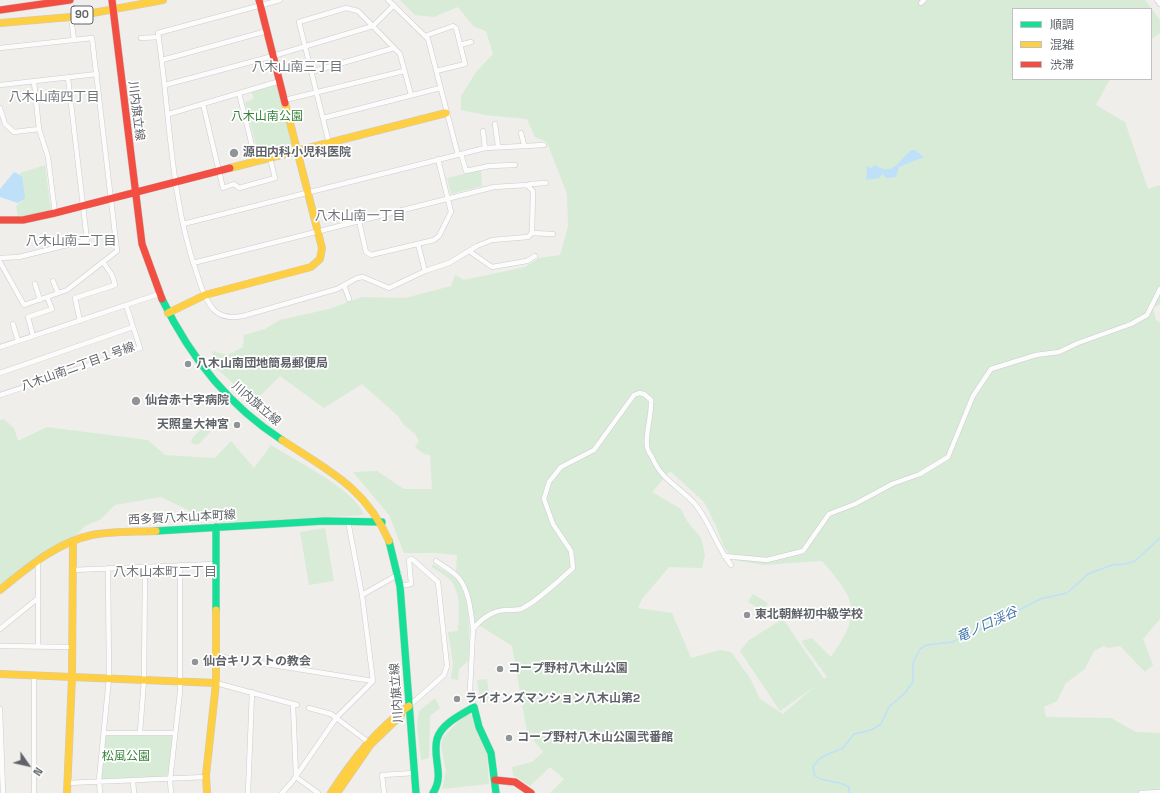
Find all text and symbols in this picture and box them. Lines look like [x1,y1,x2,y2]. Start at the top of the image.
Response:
road number: 90 [71,6,93,24]
legend [1012,8,1152,80]
text: 順調 [1050,17,1074,33]
text: 混雑 [1050,37,1074,53]
text: 渋滞 [1050,57,1074,73]
district label: 八木山南三丁目 [252,59,342,75]
street label: 川内旗立線 [125,80,147,142]
district label: 八木山南四丁目 [9,89,99,105]
park label: 八木山南公園 [231,110,303,124]
place label: 源田内科小児科医院 [243,146,351,160]
marker: 源田内科小児科医院 [228,147,240,159]
district label: 八木山南一丁目 [315,208,405,224]
district label: 八木山南二丁目 [26,233,116,249]
street label: 八木山南二丁目１号線 [19,340,137,394]
place label: 八木山南団地簡易郵便局 [196,357,328,371]
marker: 八木山南団地簡易郵便局 [183,359,193,369]
street label: 川内旗立線 [229,379,283,429]
place label: 仙台赤十字病院 [145,394,229,408]
marker: 仙台赤十字病院 [130,395,142,407]
place label: 天照皇大神宮 [157,418,229,432]
marker: 天照皇大神宮 [232,420,242,430]
street label: 西多賀八木山本町線 [128,508,236,528]
district label: 八木山本町二丁目 [113,564,217,580]
water label: 竜ノ口渓谷 [954,604,1020,646]
place label: 東北朝鮮初中級学校 [755,608,863,622]
marker: 東北朝鮮初中級学校 [742,610,752,620]
place label: 仙台キリストの教会 [203,655,311,669]
marker: 仙台キリストの教会 [190,657,200,667]
place label: コープ野村八木山公園 [508,662,628,676]
street label: 川内旗立線 [388,663,406,723]
marker: コープ野村八木山公園 [495,664,505,674]
place label: ライオンズマンション八木山第2 [465,692,640,706]
marker: ライオンズマンション八木山第2 [452,694,462,704]
place label: コープ野村八木山公園弐番館 [517,731,673,745]
marker: コープ野村八木山公園弐番館 [504,733,514,743]
north arrow [8,745,48,785]
park label: 松風公園 [102,750,150,764]
text: N [30,765,46,779]

